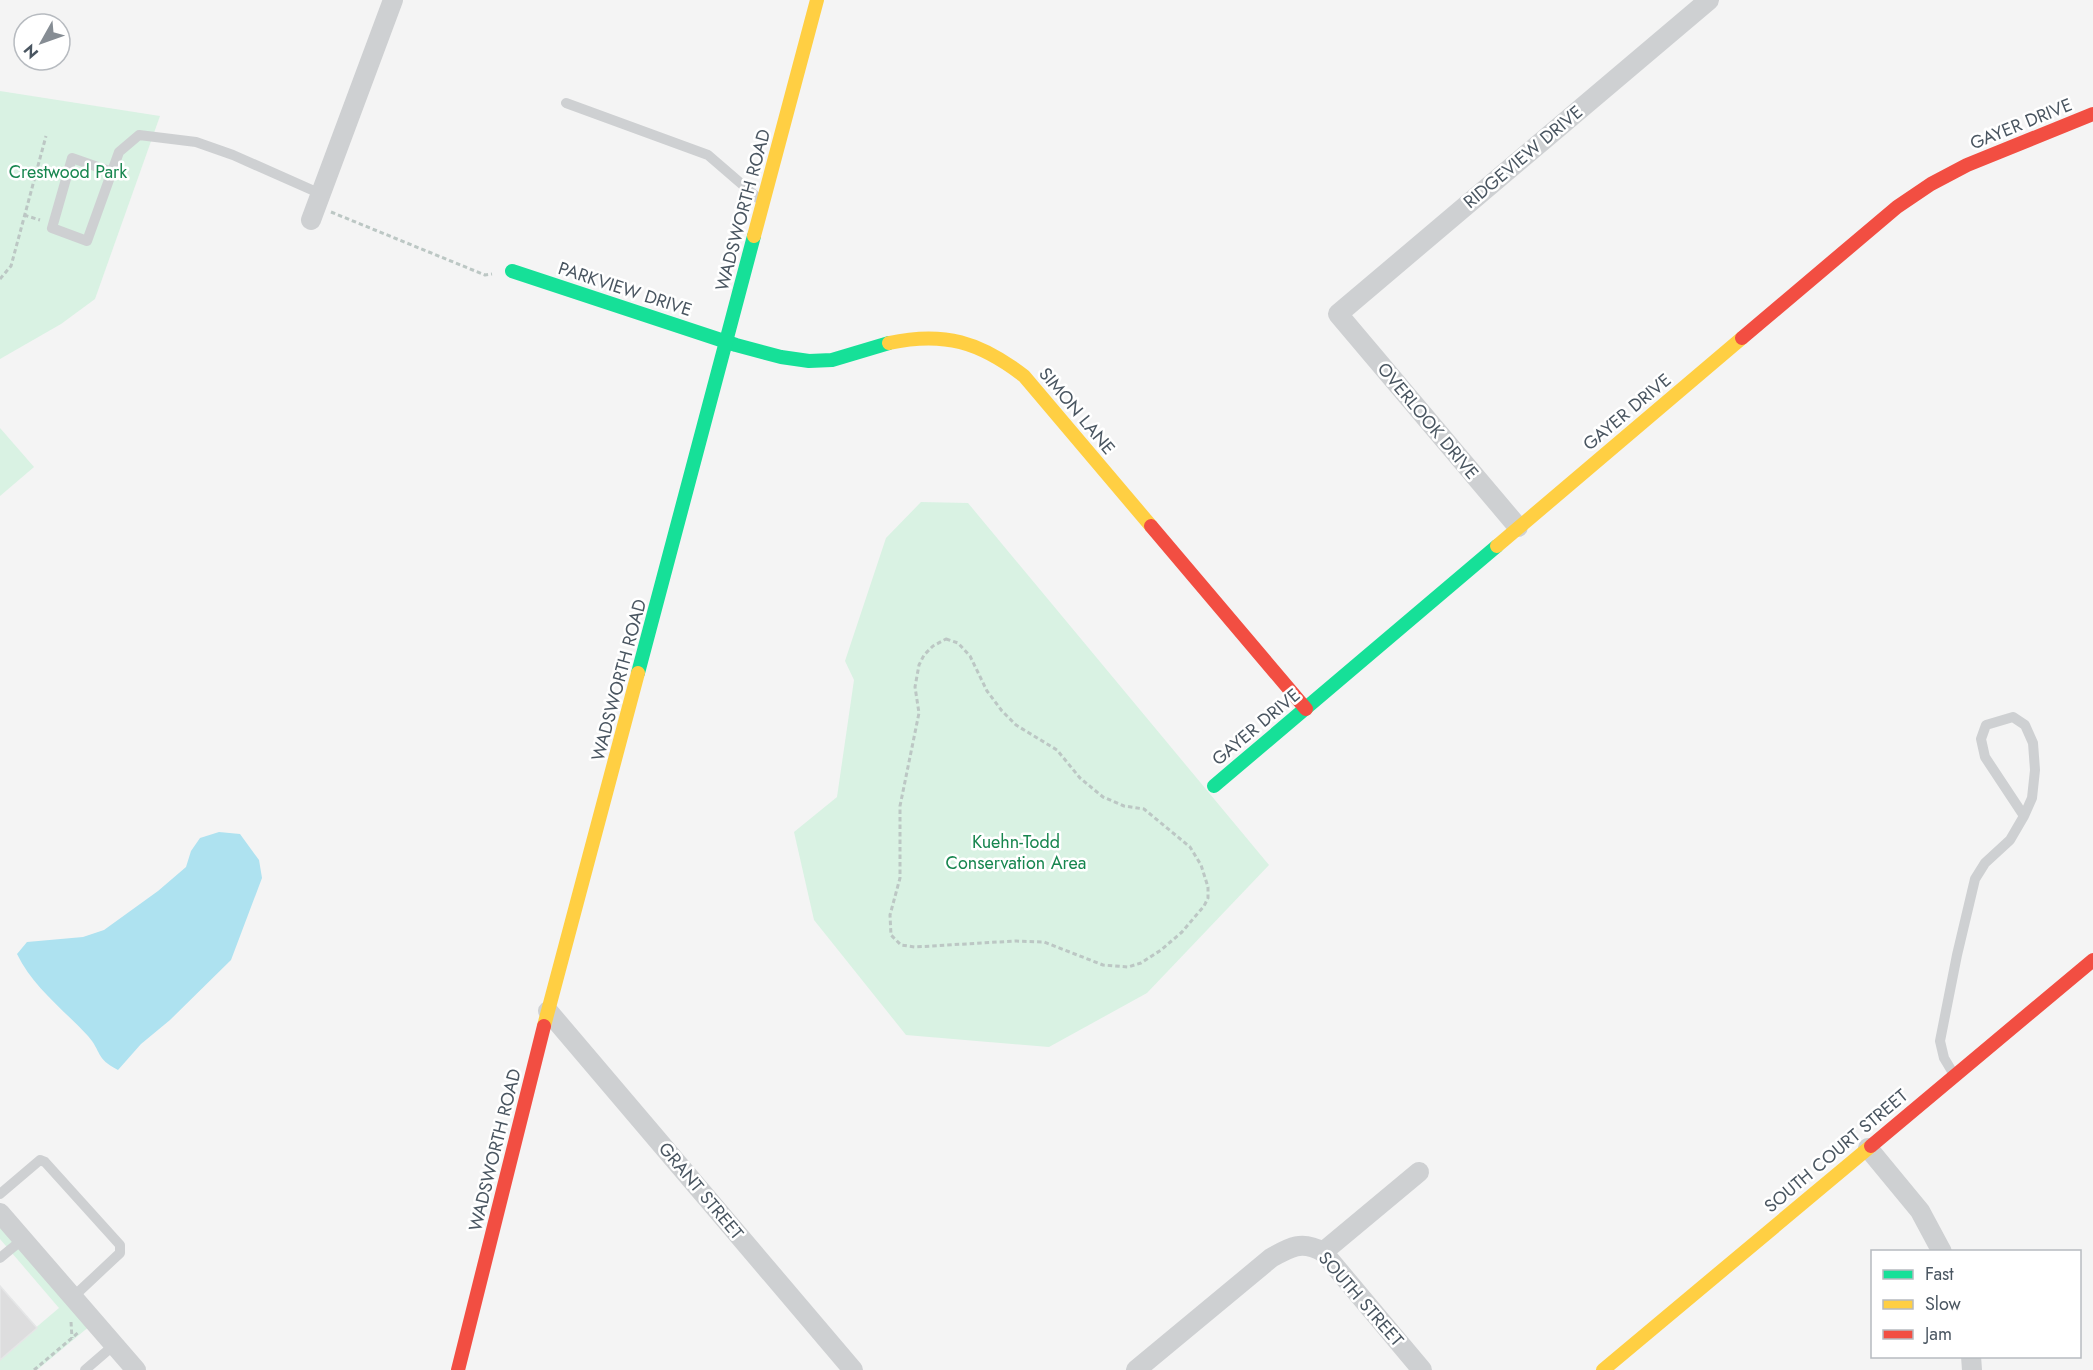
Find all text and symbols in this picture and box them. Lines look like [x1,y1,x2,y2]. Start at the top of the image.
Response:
north arrow [12,12,72,72]
text: N [18,39,44,64]
street label: GAYER DRIVE [1966,92,2076,156]
street label: RIDGEVIEW DRIVE [1458,99,1588,215]
street label: WADSWORTH ROAD [709,126,777,294]
park label: Crestwood Park [9,159,127,185]
street label: PARKVIEW DRIVE [555,255,695,323]
street label: OVERLOOK DRIVE [1371,357,1485,485]
street label: SIMON LANE [1033,362,1121,460]
street label: GAYER DRIVE [1577,367,1677,457]
street label: WADSWORTH ROAD [585,596,653,764]
street label: GAYER DRIVE [1206,682,1306,772]
park label: Kuehn-Todd Conservation Area [946,829,1086,876]
street label: WADSWORTH ROAD [462,1066,528,1234]
street label: SOUTH COURT STREET [1759,1083,1914,1219]
street label: GRANT STREET [652,1137,750,1246]
street label: SOUTH STREET [1312,1246,1410,1353]
legend [1871,1250,2081,1358]
text: Fast [1925,1261,1954,1287]
text: Slow [1925,1291,1962,1317]
text: Jam [1923,1321,1952,1347]

